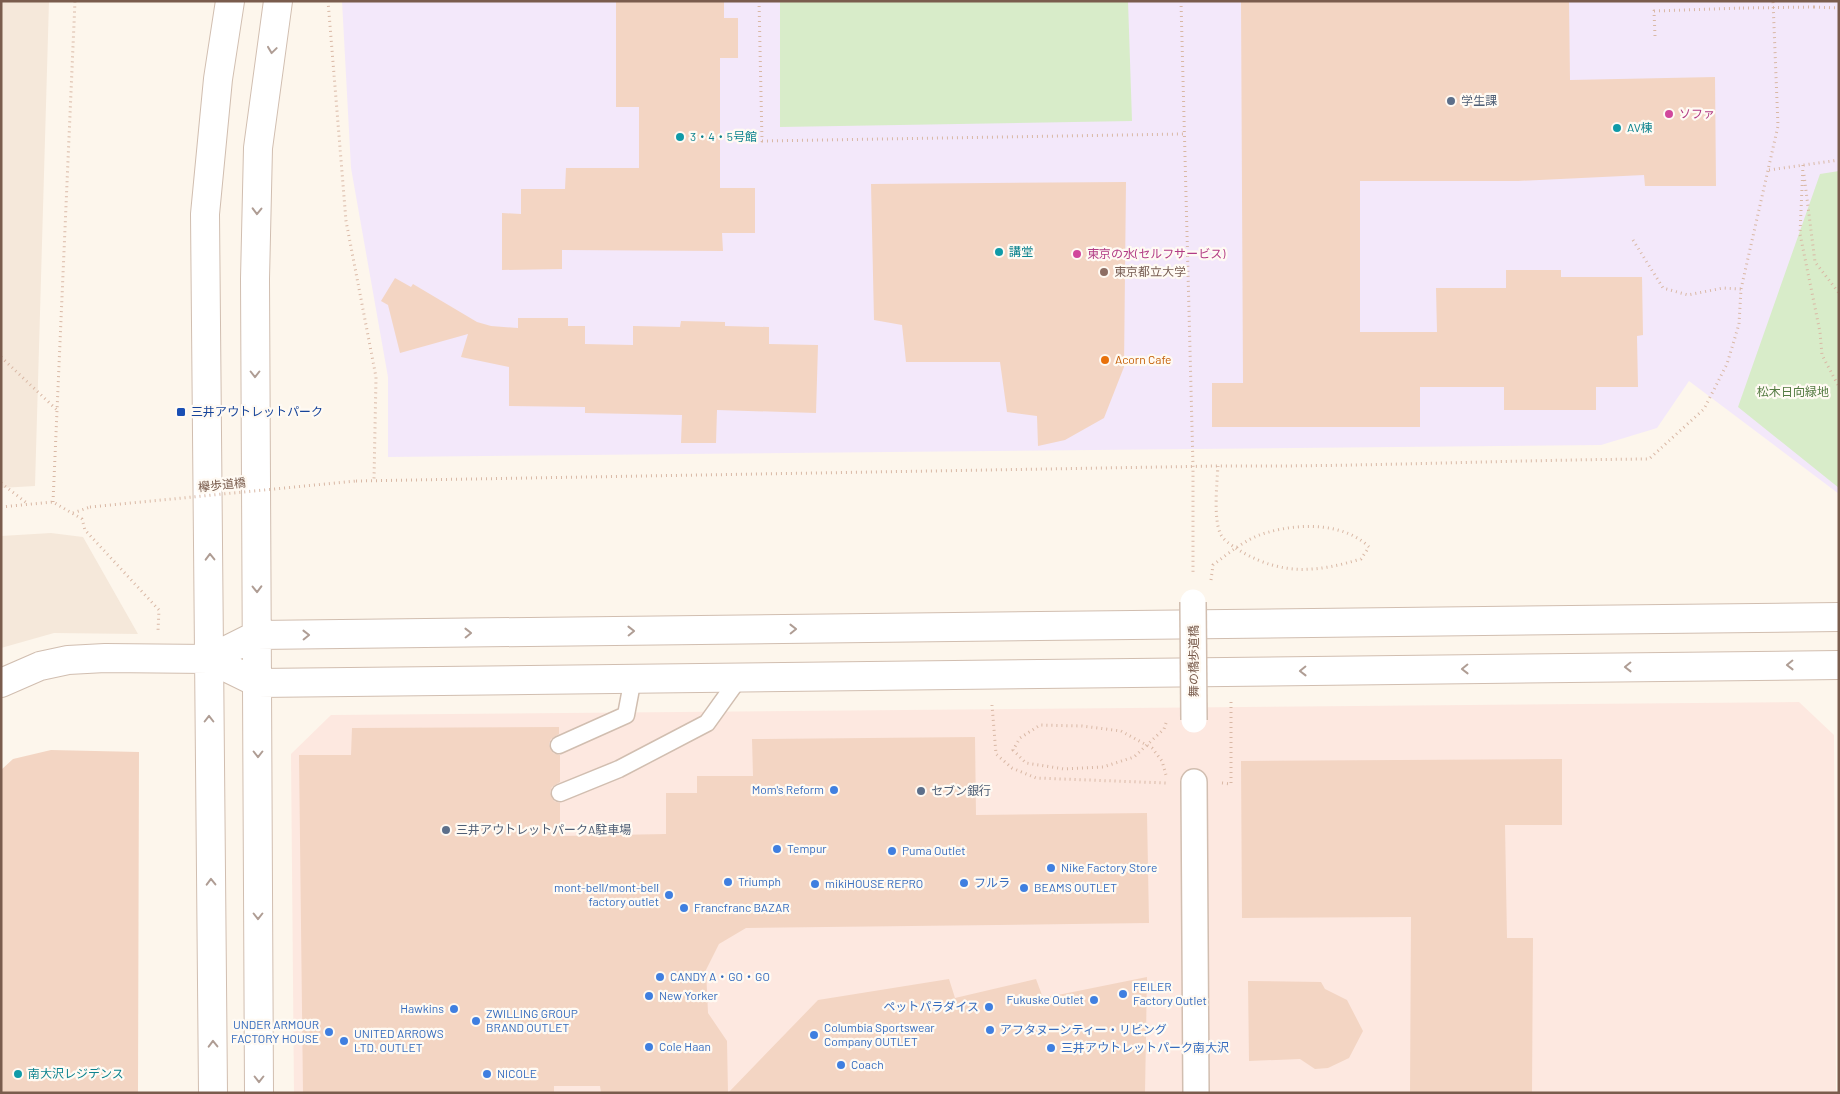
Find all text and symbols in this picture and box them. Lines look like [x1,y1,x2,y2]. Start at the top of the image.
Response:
one-way arrow [267,46,278,54]
place label: 学生課 [1461,93,1497,107]
marker: 学生課 [1445,95,1457,107]
place label: ソファ [1679,106,1715,120]
marker: ソファ [1663,108,1675,120]
place label: AV棟 [1627,120,1653,134]
marker: AV棟 [1611,122,1623,134]
place label: 3・4・5号館 [690,129,757,143]
marker: 3・4・5号館 [674,131,686,143]
one-way arrow [251,207,262,215]
place label: 講堂 [1009,244,1033,258]
marker: 講堂 [993,246,1005,258]
place label: 東京の水(セルフサービス) [1087,246,1226,260]
marker: 東京の水(セルフサービス) [1071,248,1083,260]
place label: 東京都立大学 [1114,264,1186,278]
marker: 東京都立大学 [1098,266,1110,278]
place label: Acorn Cafe [1115,352,1172,366]
marker: Acorn Cafe [1099,354,1111,366]
one-way arrow [250,370,261,378]
park label: 松木日向緑地 [1757,384,1829,398]
place label: 三井アウトレットパーク [191,404,323,418]
marker: 三井アウトレットパーク [175,406,187,418]
street label: 欅歩道橋 [197,475,247,493]
one-way arrow [205,552,215,560]
one-way arrow [252,585,262,593]
one-way arrow [790,624,798,634]
street label: 舞の橋歩道橋 [1186,625,1200,697]
one-way arrow [628,626,635,636]
one-way arrow [465,628,473,638]
one-way arrow [302,629,310,640]
one-way arrow [1786,660,1794,670]
one-way arrow [1623,662,1631,672]
one-way arrow [1461,664,1468,674]
one-way arrow [1298,666,1306,676]
one-way arrow [204,715,214,722]
one-way arrow [253,750,263,758]
place label: Mom's Reform [752,782,824,796]
place label: セブン銀行 [931,783,991,797]
marker: Mom's Reform [828,784,840,796]
marker: セブン銀行 [915,785,927,797]
place label: 三井アウトレットパークA駐車場 [456,822,631,836]
marker: 三井アウトレットパークA駐車場 [440,824,452,836]
place label: Tempur [787,841,827,855]
marker: Tempur [771,843,783,855]
place label: Puma Outlet [902,843,966,857]
marker: Puma Outlet [886,845,898,857]
place label: Nike Factory Store [1061,860,1157,874]
marker: Nike Factory Store [1045,862,1057,874]
place label: Triumph [738,874,781,888]
place label: フルラ [974,875,1010,889]
marker: Triumph [722,876,734,888]
place label: mikiHOUSE REPRO [825,876,923,890]
one-way arrow [206,877,216,885]
marker: フルラ [958,877,970,889]
marker: mikiHOUSE REPRO [809,878,821,890]
place label: mont-bell/mont-bell factory outlet [554,880,659,908]
place label: BEAMS OUTLET [1034,880,1117,894]
marker: BEAMS OUTLET [1018,882,1030,894]
marker: mont-bell/mont-bell factory outlet [663,889,675,901]
place label: Francfranc BAZAR [694,900,790,914]
marker: Francfranc BAZAR [678,902,690,914]
one-way arrow [253,913,263,921]
place label: CANDY A・GO・GO [670,969,770,983]
marker: CANDY A・GO・GO [654,971,666,983]
place label: FEILER Factory Outlet [1133,979,1207,1007]
place label: New Yorker [659,988,719,1002]
marker: FEILER Factory Outlet [1117,988,1129,1000]
marker: New Yorker [643,990,655,1002]
place label: Fukuske Outlet [1006,992,1084,1006]
marker: Fukuske Outlet [1088,994,1100,1006]
place label: ペットパラダイス [883,999,979,1013]
place label: Hawkins [400,1001,444,1015]
marker: ペットパラダイス [983,1001,995,1013]
marker: Hawkins [448,1003,460,1015]
place label: ZWILLING GROUP BRAND OUTLET [486,1006,578,1034]
marker: ZWILLING GROUP BRAND OUTLET [470,1015,482,1027]
place label: UNDER ARMOUR FACTORY HOUSE [231,1017,319,1045]
place label: Columbia Sportswear Company OUTLET [824,1020,935,1048]
place label: アフタヌーンティー・リビング [1000,1022,1167,1036]
marker: アフタヌーンティー・リビング [984,1024,996,1036]
marker: UNDER ARMOUR FACTORY HOUSE [323,1026,335,1038]
place label: UNITED ARROWS LTD. OUTLET [354,1026,444,1054]
marker: Columbia Sportswear Company OUTLET [808,1029,820,1041]
marker: UNITED ARROWS LTD. OUTLET [338,1035,350,1047]
place label: Cole Haan [659,1039,711,1053]
one-way arrow [208,1040,218,1048]
place label: 三井アウトレットパーク南大沢 [1061,1040,1229,1054]
marker: Cole Haan [643,1041,655,1053]
marker: 三井アウトレットパーク南大沢 [1045,1042,1057,1054]
place label: Coach [851,1057,884,1071]
marker: Coach [835,1059,847,1071]
place label: 南大沢レジデンス [28,1066,124,1080]
place label: NICOLE [497,1066,537,1080]
marker: 南大沢レジデンス [12,1068,24,1080]
marker: NICOLE [481,1068,493,1080]
one-way arrow [254,1076,264,1083]

